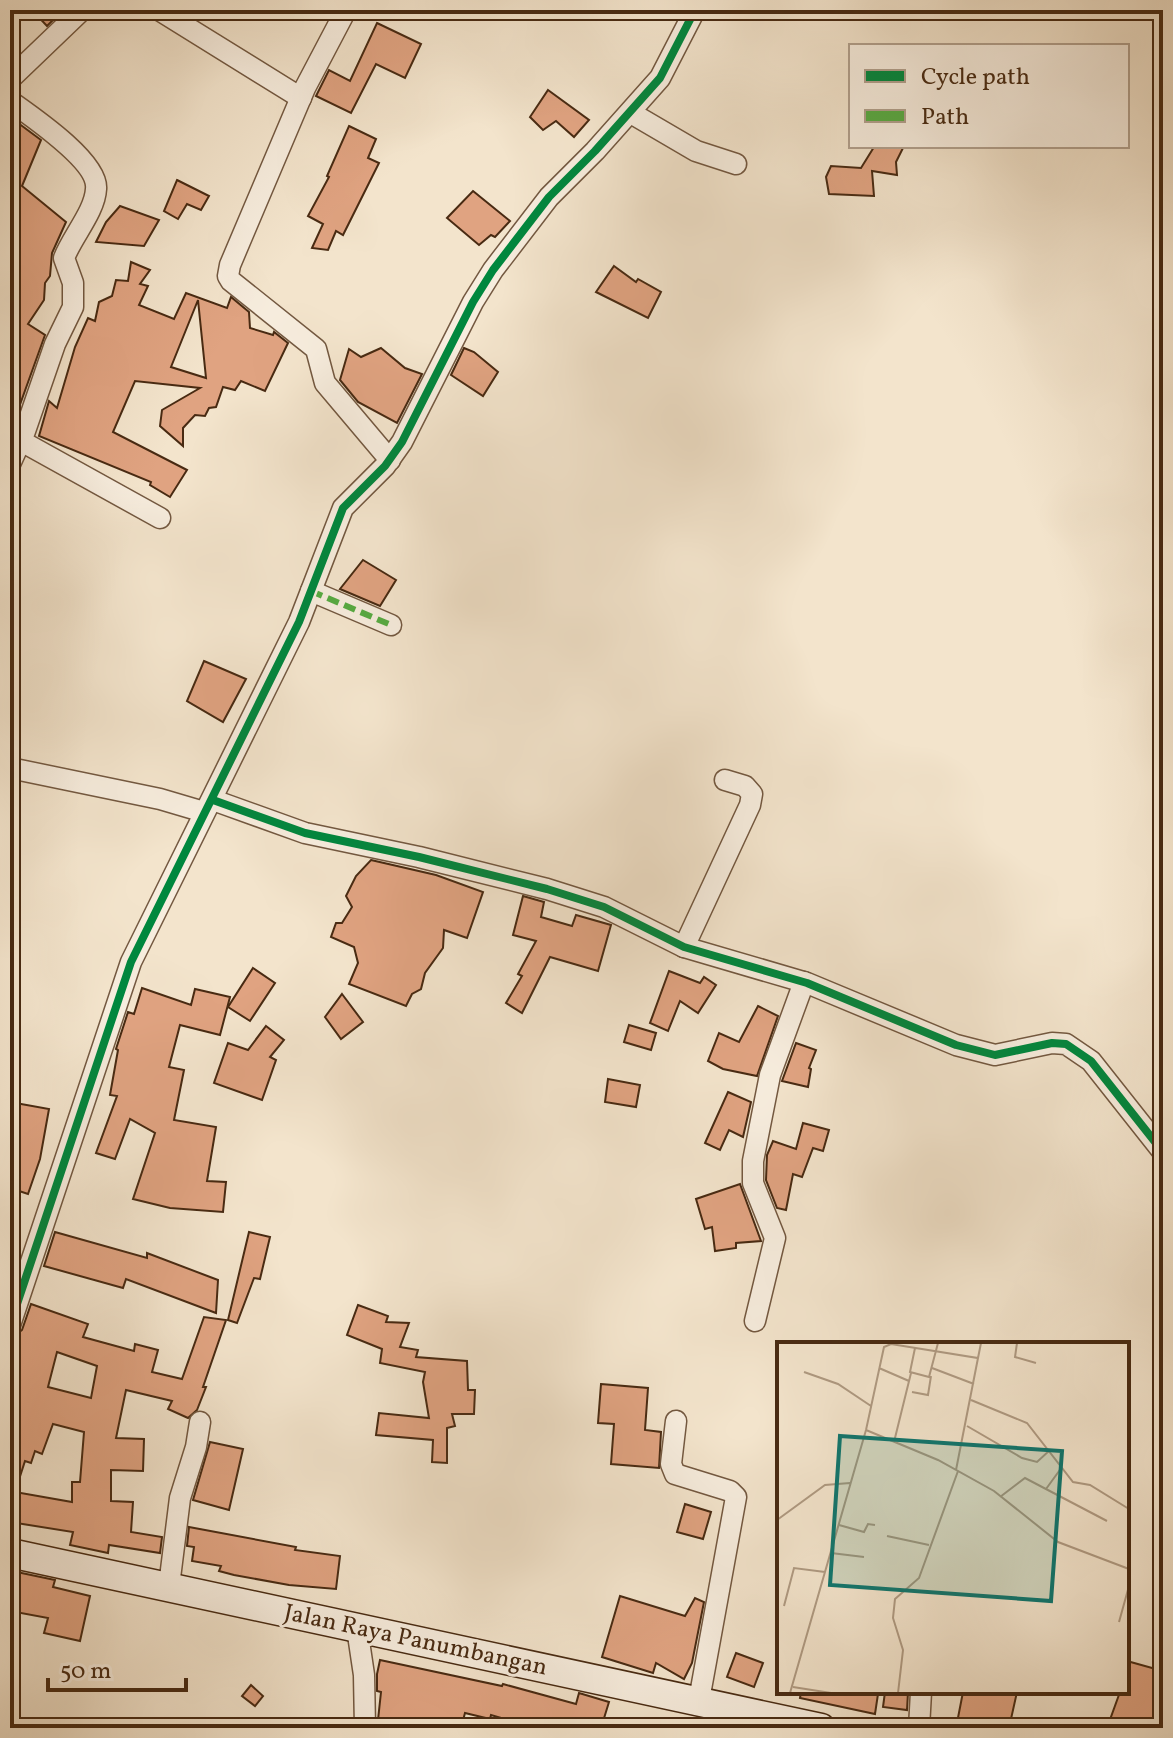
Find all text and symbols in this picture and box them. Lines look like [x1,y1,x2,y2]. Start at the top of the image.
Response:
legend [849,44,1129,148]
text: Cycle path [921,61,1030,95]
text: Path [921,101,969,135]
inset map [777,1342,1129,1694]
street label: Jalan Raya Panumbangan [281,1596,550,1685]
scale bar [48,1642,186,1692]
text: 50 m [60,1655,112,1689]

